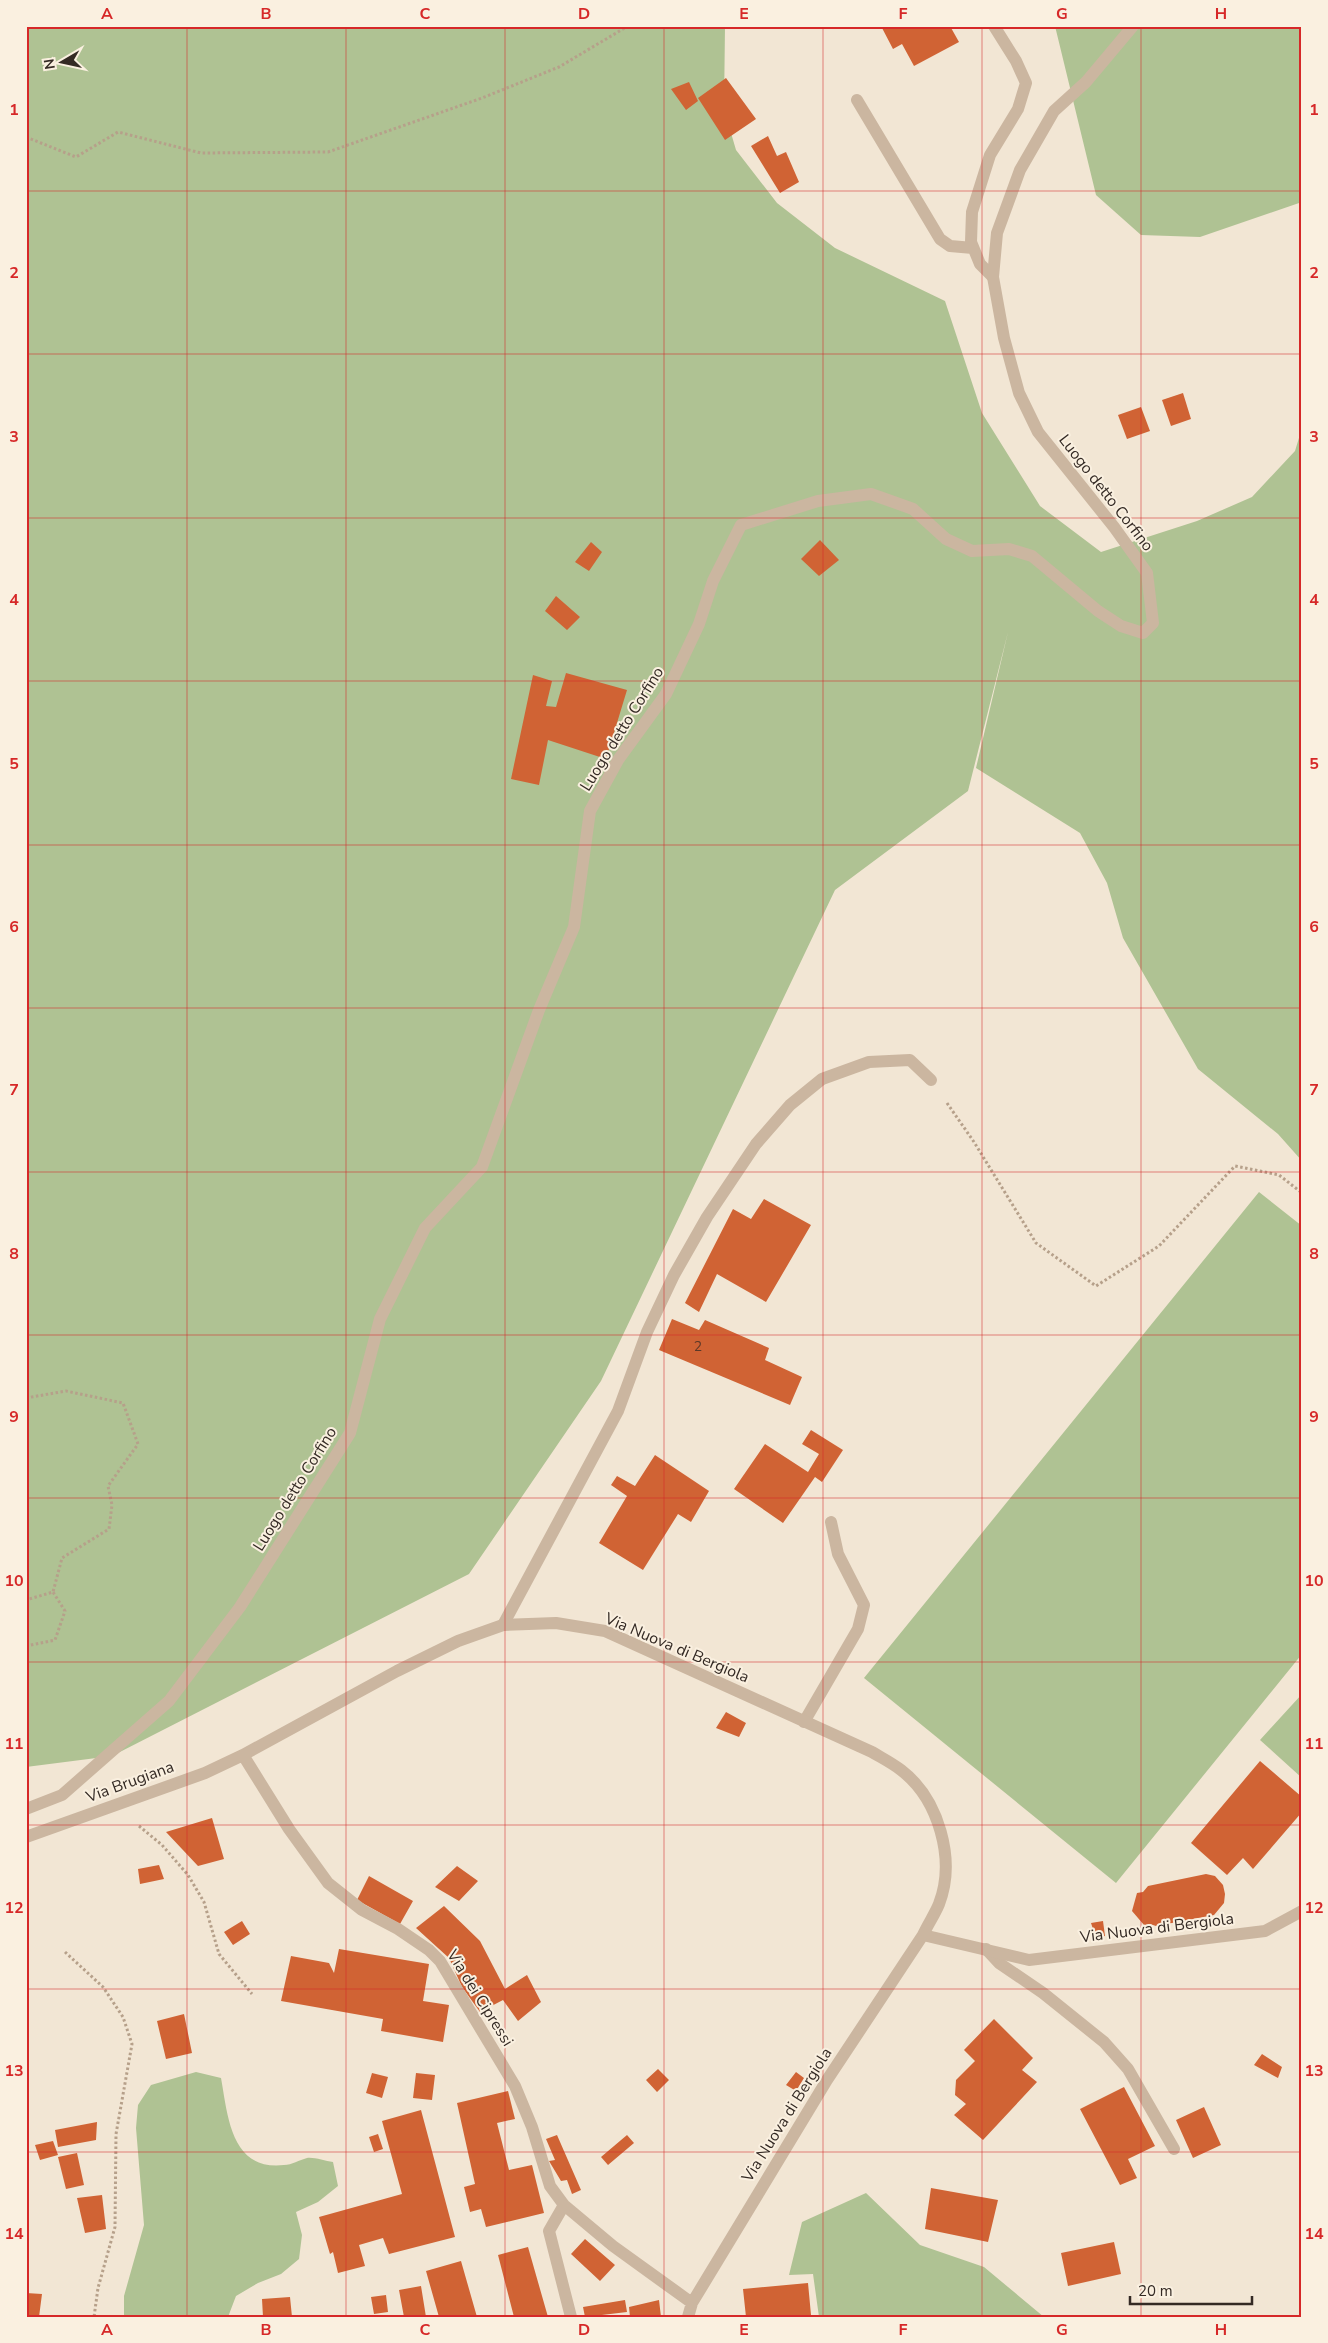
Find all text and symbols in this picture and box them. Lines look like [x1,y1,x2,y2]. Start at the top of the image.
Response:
text: A [101,3,113,25]
text: B [260,3,272,25]
text: C [420,3,431,25]
text: D [578,3,590,25]
text: E [739,3,749,25]
text: F [899,3,908,25]
text: G [1056,3,1068,25]
text: H [1215,3,1227,25]
north arrow [38,38,88,88]
text: N [39,57,60,71]
text: 1 [9,99,19,121]
text: 1 [1309,99,1319,121]
text: 2 [9,262,19,284]
text: 2 [1309,262,1319,284]
text: 3 [9,426,19,448]
text: 3 [1309,426,1319,448]
street label: Luogo detto Corfino [1053,430,1159,556]
text: 4 [9,589,19,611]
text: 4 [1309,589,1319,611]
street label: Luogo detto Corfino [575,663,669,795]
text: 5 [9,753,19,775]
text: 5 [1309,753,1319,775]
text: 6 [9,916,19,938]
text: 6 [1309,916,1319,938]
text: 7 [9,1079,19,1101]
text: 7 [1309,1079,1319,1101]
text: 8 [9,1243,19,1265]
text: 8 [1309,1243,1319,1265]
house number: 2 [694,1337,702,1356]
text: 9 [9,1406,19,1428]
text: 9 [1309,1406,1319,1428]
street label: Luogo detto Corfino [248,1423,342,1555]
text: 10 [4,1570,24,1592]
text: 10 [1304,1570,1324,1592]
street label: Via Nuova di Bergiola [600,1607,753,1688]
text: 11 [4,1733,24,1755]
text: 11 [1304,1733,1324,1755]
street label: Via Brugiana [82,1756,177,1808]
text: 12 [4,1897,24,1919]
text: 12 [1304,1897,1324,1919]
street label: Via Nuova di Bergiola [1078,1908,1235,1948]
street label: Via dei Cipressi [441,1945,518,2050]
street label: Via Nuova di Bergiola [736,2043,837,2187]
text: 13 [4,2060,24,2082]
text: 13 [1304,2060,1324,2082]
text: 14 [4,2223,24,2245]
text: 14 [1304,2223,1324,2245]
scale bar [1130,2273,1253,2305]
text: 20 m [1138,2281,1173,2301]
text: A [101,2319,113,2341]
text: B [260,2319,272,2341]
text: C [420,2319,431,2341]
text: D [578,2319,590,2341]
text: E [739,2319,749,2341]
text: F [899,2319,908,2341]
text: G [1056,2319,1068,2341]
text: H [1215,2319,1227,2341]

